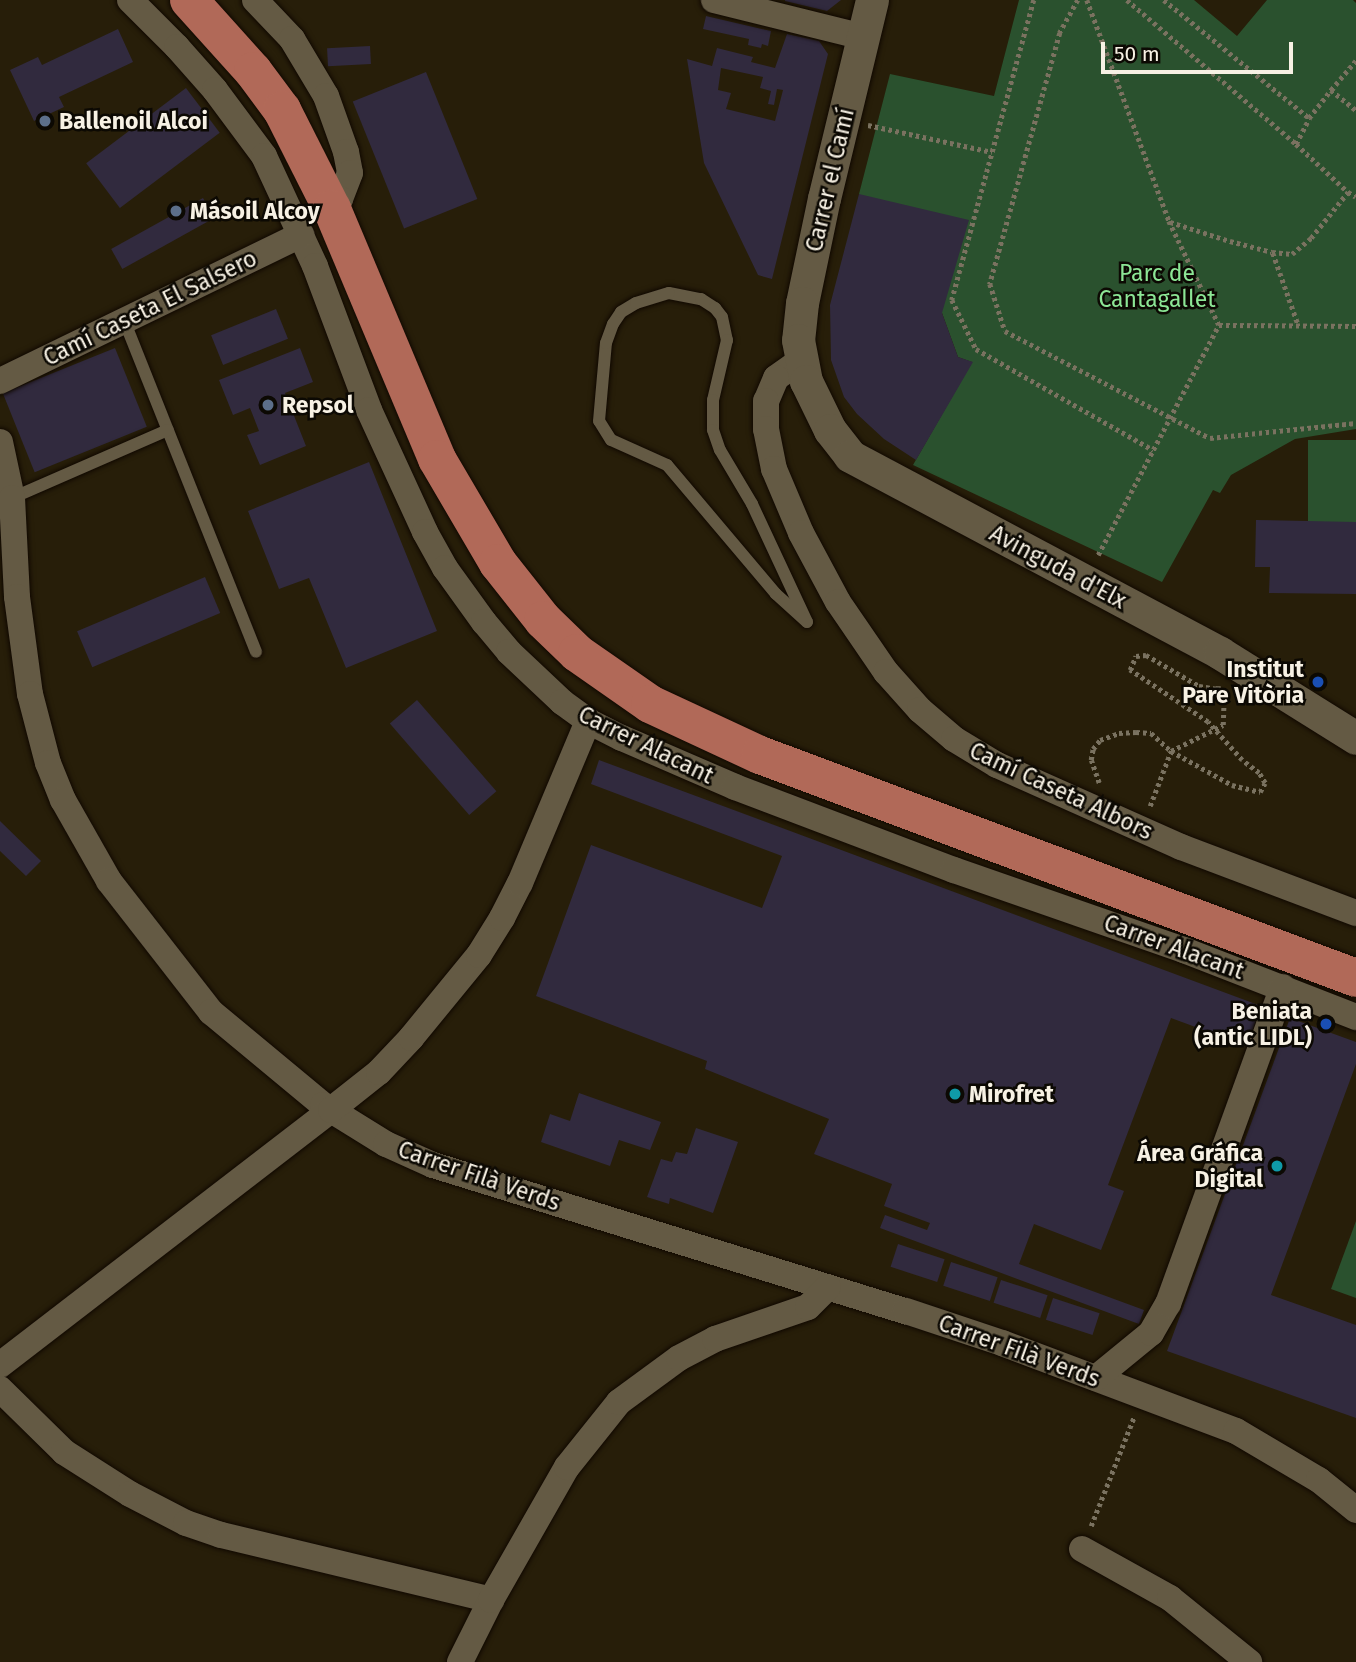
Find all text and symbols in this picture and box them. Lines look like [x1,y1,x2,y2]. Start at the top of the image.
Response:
scale bar [1104,28,1296,72]
text: 50 m [1114,41,1160,67]
street label: Carrer el Camí [800,106,860,254]
place label: Ballenoil Alcoi [59,107,208,135]
marker: Ballenoil Alcoi [37,113,53,129]
place label: Másoil Alcoy [190,197,320,225]
marker: Másoil Alcoy [168,203,184,219]
street label: Camí Caseta El Salsero [39,244,261,372]
park label: Parc de Cantagallet [1098,259,1216,313]
place label: Repsol [282,391,354,419]
marker: Repsol [260,397,276,413]
street label: Avinguda d'Elx [985,519,1131,615]
place label: Institut Pare Vitòria [1182,655,1304,709]
marker: Institut Pare Vitòria [1310,674,1326,690]
street label: Carrer Alacant [574,700,718,790]
street label: Camí Caseta Albors [965,737,1157,845]
street label: Carrer Alacant [1100,909,1248,985]
place label: Beniata (antic LIDL) [1194,997,1312,1051]
marker: Beniata (antic LIDL) [1318,1016,1334,1032]
place label: Mirofret [969,1080,1054,1108]
marker: Mirofret [947,1086,963,1102]
street label: Carrer Filà Verds [394,1135,564,1217]
place label: Área Gráfica Digital [1137,1139,1263,1193]
marker: Área Gráfica Digital [1269,1158,1285,1174]
street label: Carrer Filà Verds [935,1309,1103,1393]

